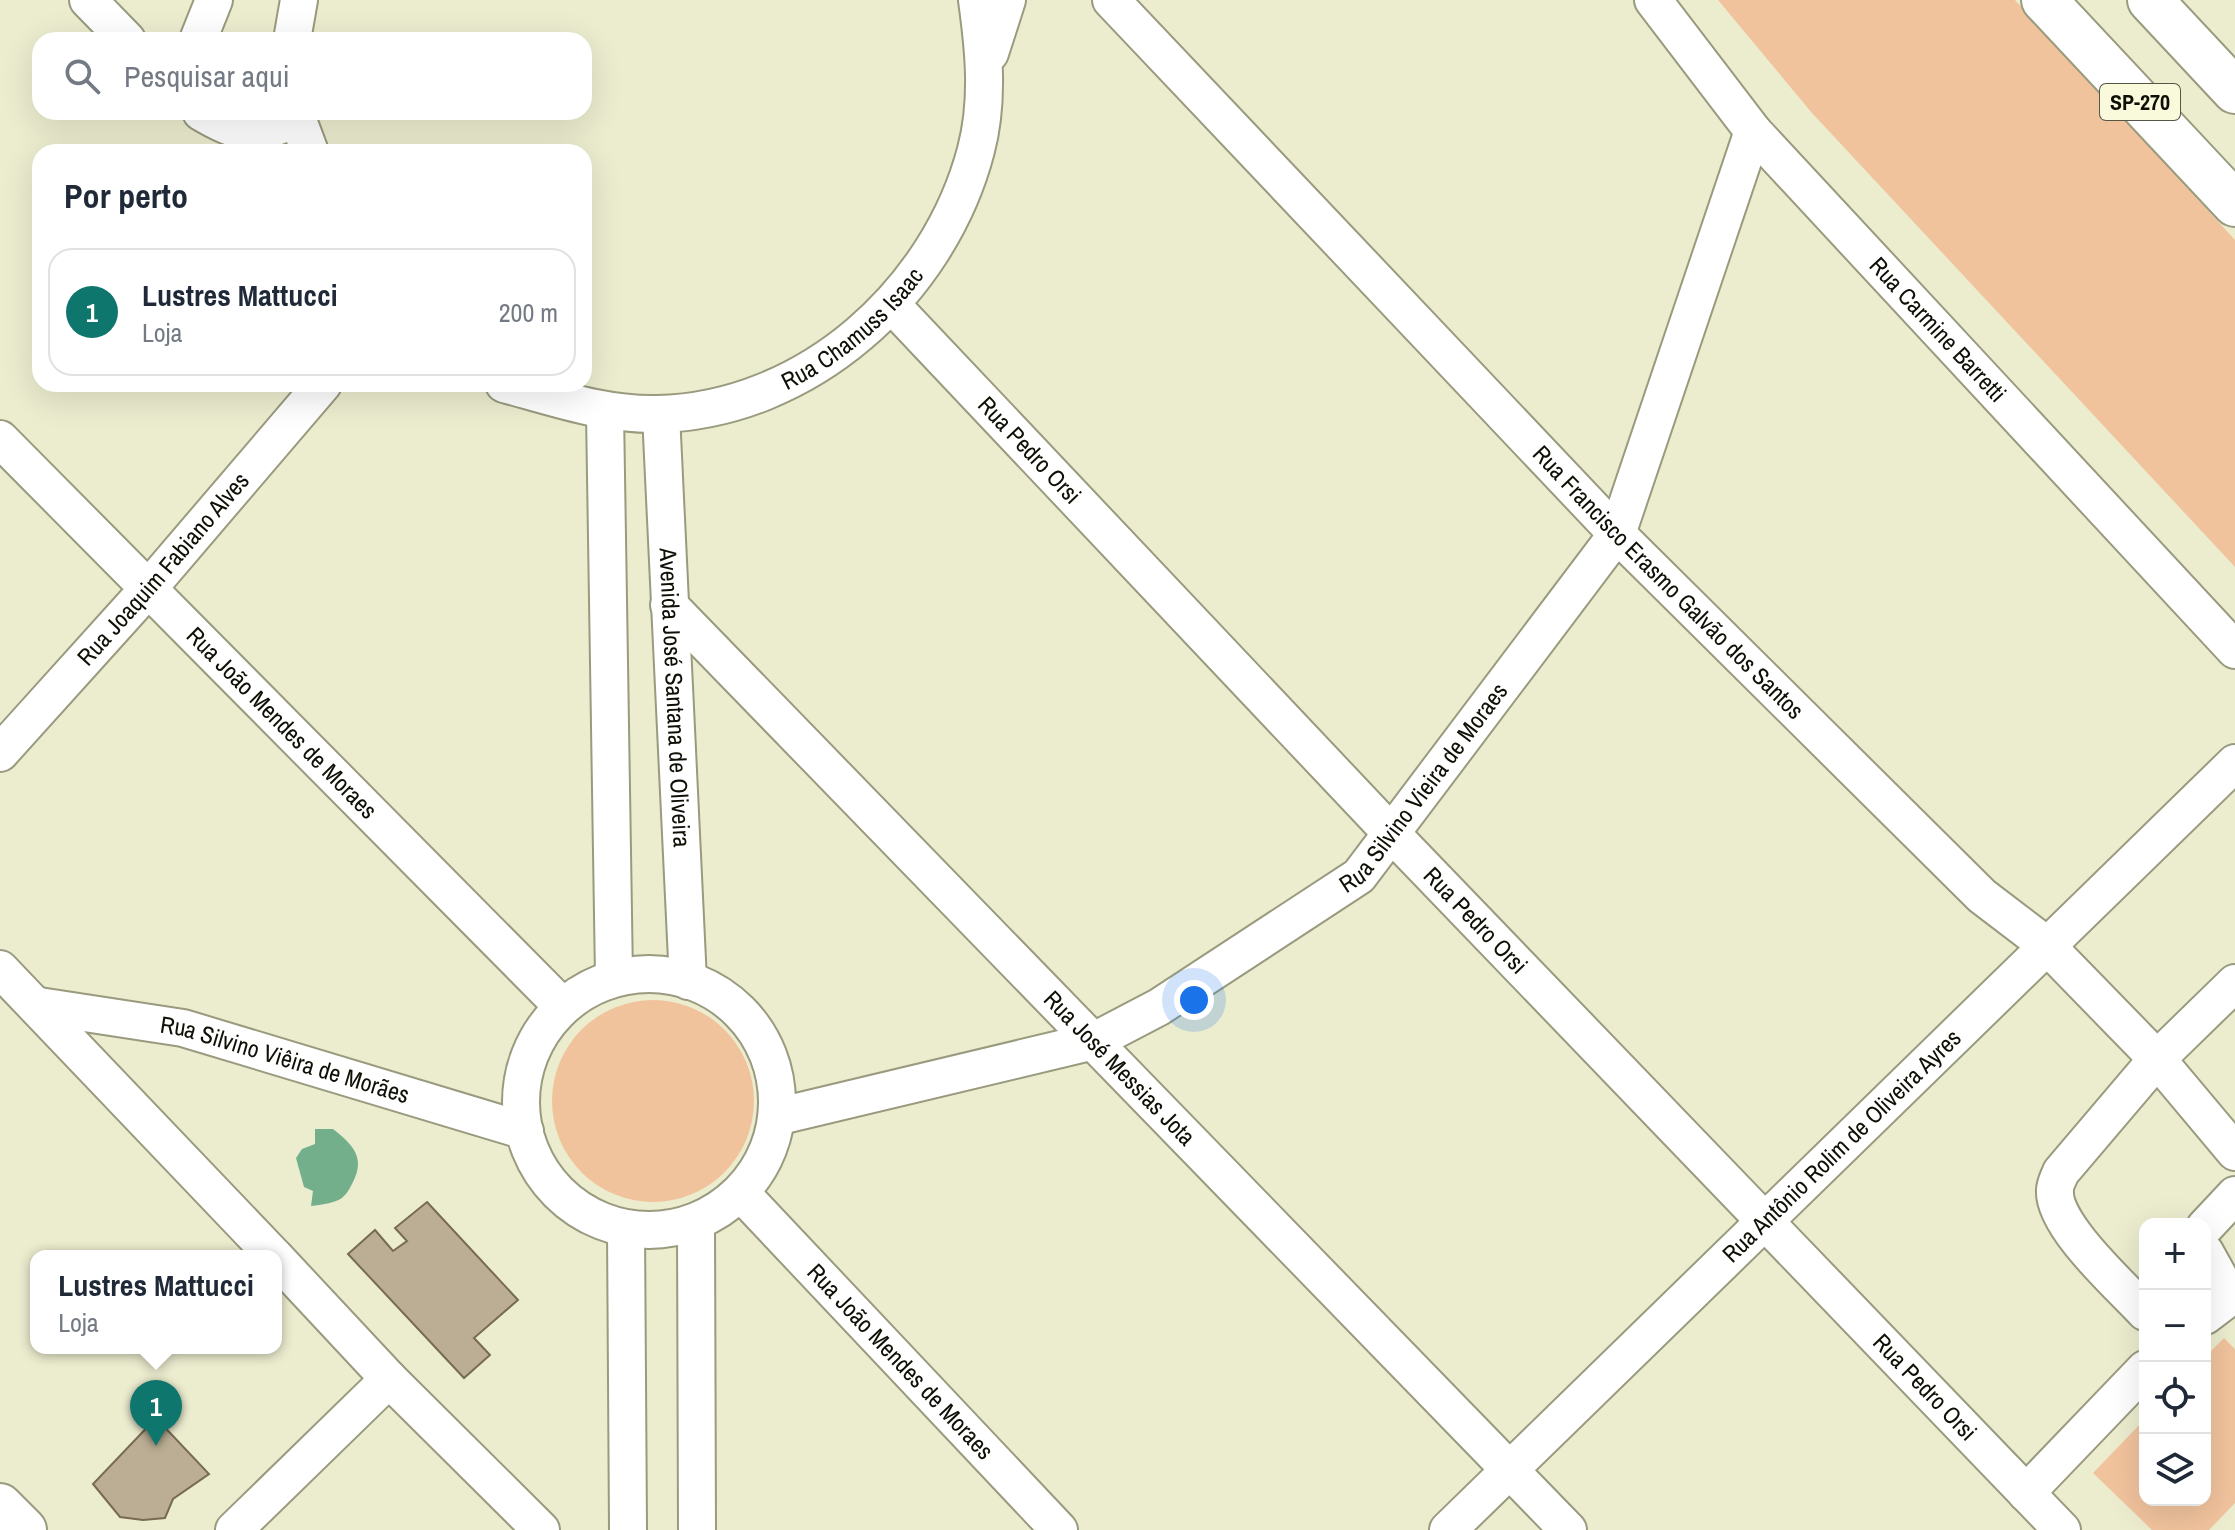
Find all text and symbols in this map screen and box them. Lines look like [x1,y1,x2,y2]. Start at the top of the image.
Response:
search box [32,32,592,120]
icon: search [60,54,104,98]
text: Pesquisar aqui [124,56,289,96]
road number: SP-270 [2100,84,2180,120]
text: Por perto [64,173,188,219]
street label: Rua Carmine Barretti [1863,250,2014,409]
street label: Rua Chamuss Isaac [776,260,930,397]
text: Lustres Mattucci [142,275,337,315]
text: 1 [86,295,98,330]
text: 200 m [499,295,558,330]
text: Loja [142,315,182,350]
street label: Rua Pedro Orsi [971,389,1089,510]
street label: Rua Francisco Erasmo Galvão dos Santos [1526,438,1811,726]
street label: Rua Joaquim Fabiano Alves [70,465,256,672]
street label: Avenida José Santana de Oliveira [652,546,699,848]
street label: Rua João Mendes de Moraes [180,619,385,825]
street label: Rua Silvino Vieira de Moraes [1333,676,1514,900]
street label: Rua Pedro Orsi [1417,859,1535,980]
your location [1174,980,1214,1020]
street label: Rua José Messias Jota [1037,983,1203,1152]
street label: Rua Silvino Viêira de Morães [158,1008,413,1110]
street label: Rua Antônio Rolim de Oliveira Ayres [1715,1022,1968,1269]
map controls [2139,1218,2211,1506]
button: + [2139,1218,2211,1290]
popup [30,1250,282,1354]
street label: Rua João Mendes de Moraes [801,1256,1001,1466]
text: Lustres Mattucci [58,1265,254,1305]
button: − [2139,1290,2211,1362]
text: Loja [58,1305,99,1340]
street label: Rua Pedro Orsi [1866,1326,1984,1447]
button: locate [2139,1362,2211,1434]
pin: 1 [130,1380,182,1446]
button: layers [2139,1434,2211,1506]

